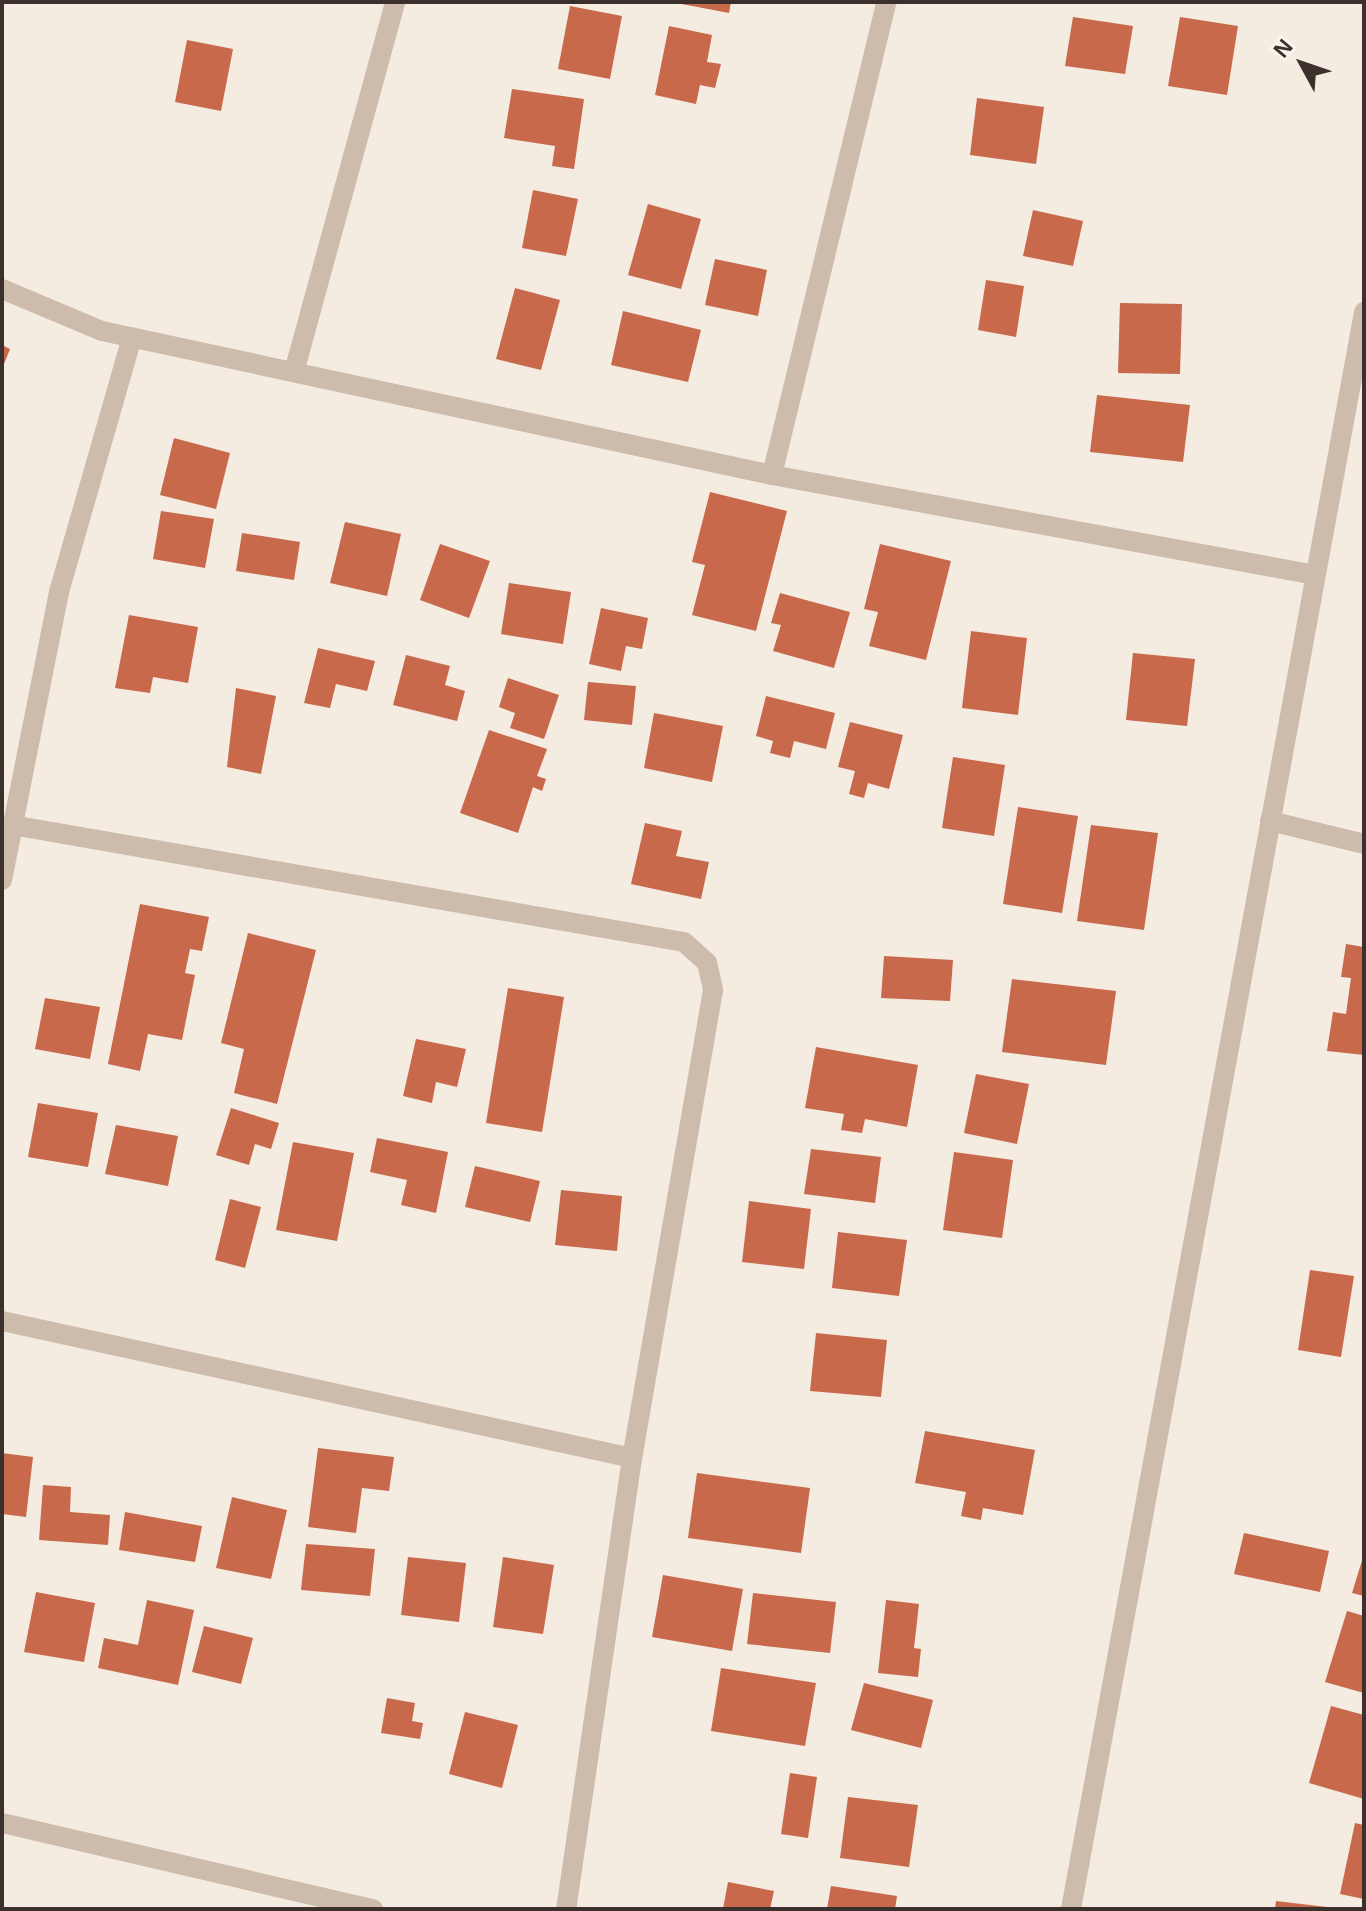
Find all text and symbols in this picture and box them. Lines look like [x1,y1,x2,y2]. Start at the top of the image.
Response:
north arrow [1262,24,1342,104]
text: N [1269,34,1298,62]

